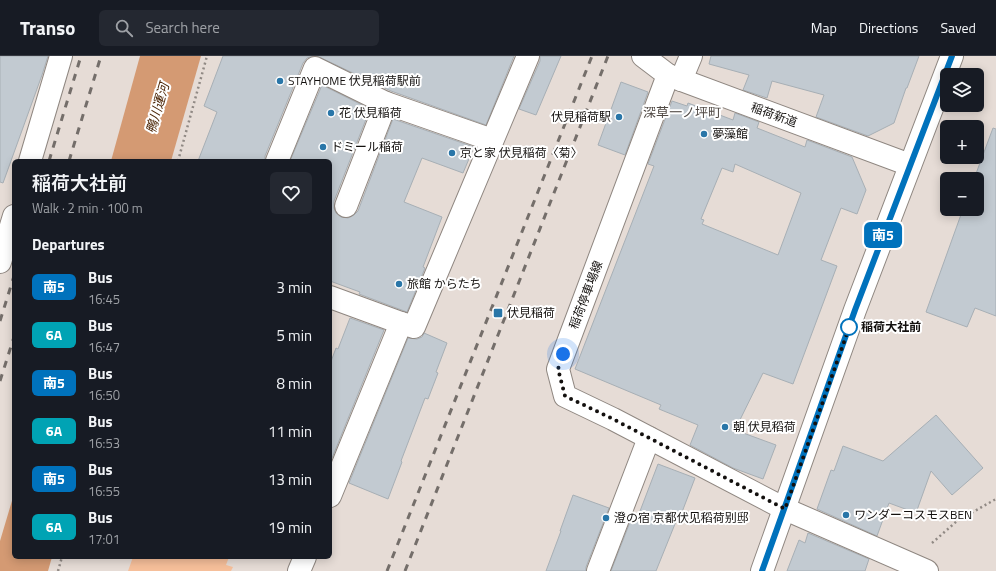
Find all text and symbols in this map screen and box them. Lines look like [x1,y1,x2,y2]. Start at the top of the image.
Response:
search box [99,10,379,46]
text: Transo [20,13,75,42]
text: Search here [145,16,220,39]
icon: search [113,17,135,39]
text: Map [811,17,837,38]
text: Directions [859,17,918,38]
text: Saved [940,17,976,38]
map controls [940,68,984,216]
button: layers [940,68,984,112]
place label: STAYHOME 伏見稲荷駅前 [288,71,421,90]
marker: STAYHOME 伏見稲荷駅前 [275,76,285,86]
water label: 鴨川運河 [140,77,175,136]
street label: 稲荷新道 [748,97,800,132]
district label: 深草一ノ坪町 [643,102,721,122]
place label: 花 伏見稲荷 [339,103,402,122]
place label: 伏見稲荷駅 [551,107,611,126]
marker: 花 伏見稲荷 [326,108,336,118]
marker: 伏見稲荷駅 [614,112,624,122]
button: + [940,120,984,164]
place label: 夢藻館 [712,124,748,143]
marker: 夢藻館 [699,129,709,139]
place label: ドミール稲荷 [331,137,403,156]
marker: ドミール稲荷 [318,142,328,152]
place label: 京と家 伏見稲荷〈菊〉 [460,143,583,162]
marker: 京と家 伏見稲荷〈菊〉 [447,148,457,158]
text: 稲荷大社前 [32,168,127,197]
button: heart [270,172,312,214]
button: − [940,172,984,216]
text: Walk · 2 min · 100 m [32,198,143,218]
line badge: 南5 [865,222,901,248]
text: 南5 [872,224,894,245]
text: Departures [32,233,105,256]
street label: 稲荷停車場線 [564,258,607,332]
text: Bus [88,266,113,289]
place label: 旅館 からたち [407,274,482,293]
text: 南5 [43,276,65,297]
text: 3 min [276,276,312,299]
marker: 旅館 からたち [394,279,404,289]
text: 16:45 [88,289,120,309]
place label: 伏見稲荷 [507,303,555,322]
marker: 伏見稲荷 [492,307,504,319]
text: Bus [88,314,113,337]
place label: 稲荷大社前 [861,317,921,336]
marker: 稲荷大社前 [840,318,858,336]
text: 6A [46,324,62,345]
text: 5 min [276,324,312,347]
text: 16:47 [88,337,120,357]
your location [553,344,573,364]
text: Bus [88,362,113,385]
text: 南5 [43,372,65,393]
text: 8 min [276,372,312,395]
text: 16:50 [88,385,120,405]
text: Bus [88,410,113,433]
place label: 朝 伏見稻荷 [733,417,796,436]
text: 6A [46,420,62,441]
text: 11 min [268,420,312,443]
marker: 朝 伏見稻荷 [720,422,730,432]
text: 16:53 [88,433,120,453]
text: Bus [88,458,113,481]
text: 南5 [43,468,65,489]
text: 13 min [268,468,312,491]
text: 16:55 [88,481,120,501]
place label: ワンダーコスモスBEN [854,505,972,524]
text: Bus [88,506,113,529]
place label: 澄の宿 京都伏见稻荷别邸 [614,508,749,527]
marker: ワンダーコスモスBEN [841,510,851,520]
marker: 澄の宿 京都伏见稻荷别邸 [601,513,611,523]
text: 6A [46,516,62,537]
text: 19 min [268,516,312,539]
text: 17:01 [88,529,120,549]

